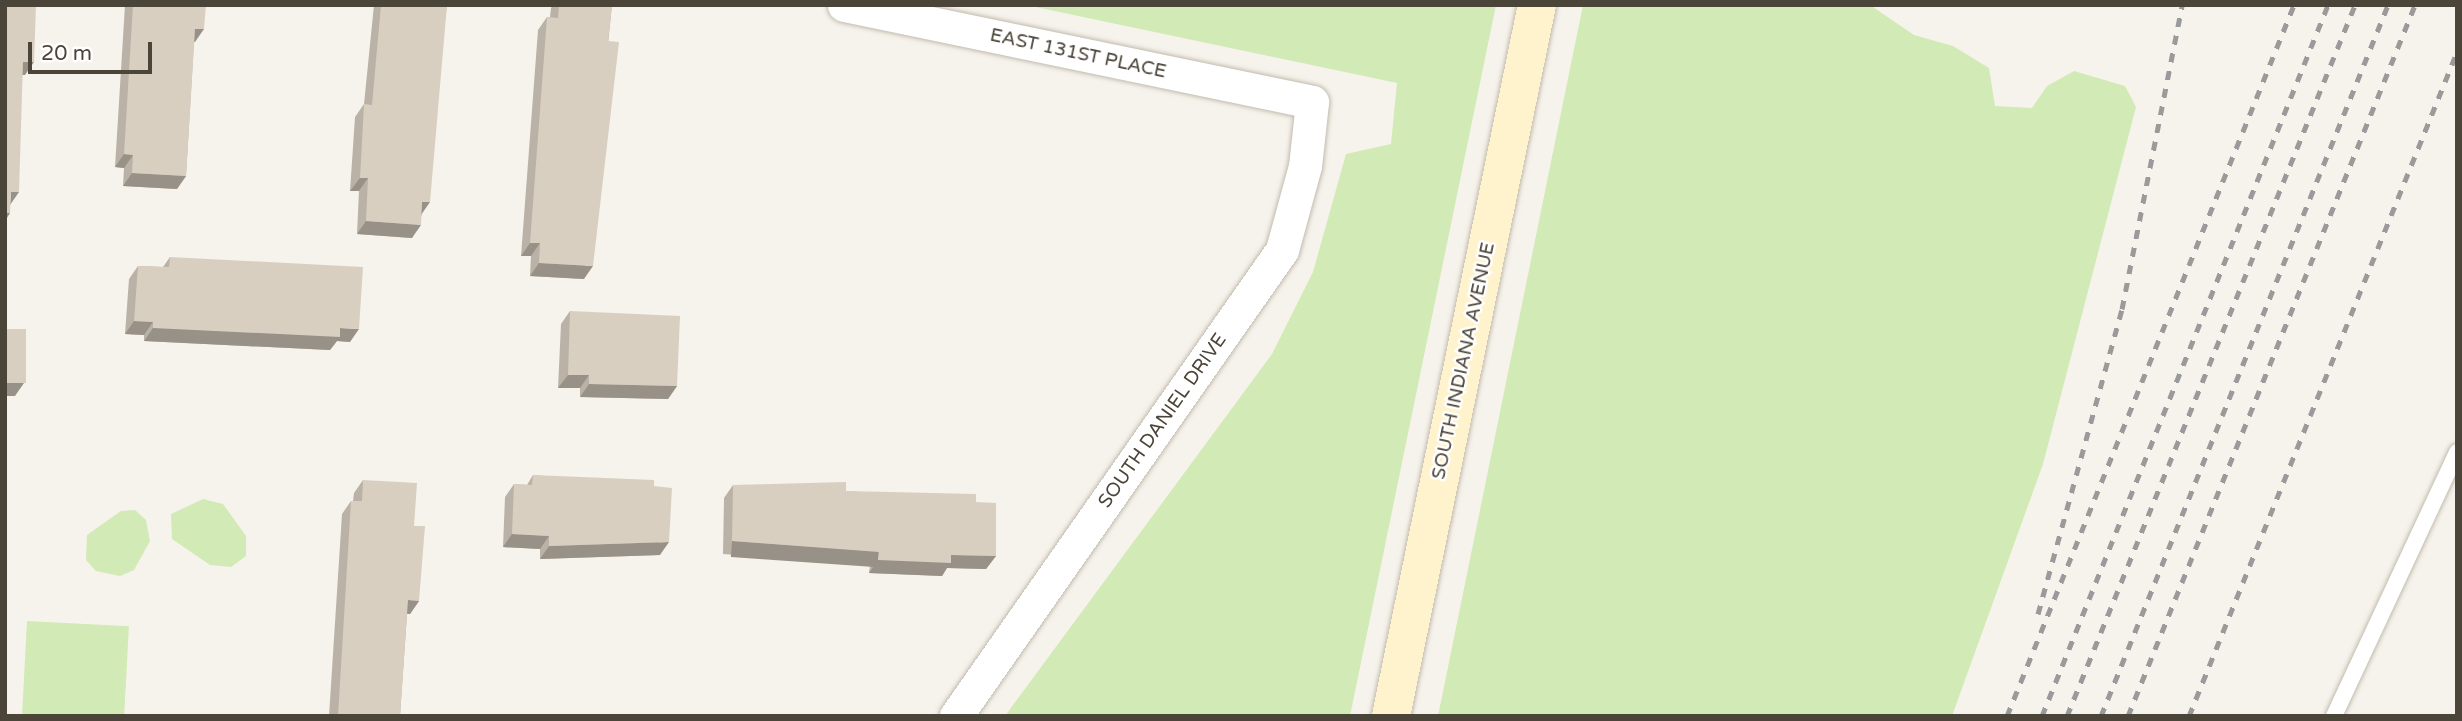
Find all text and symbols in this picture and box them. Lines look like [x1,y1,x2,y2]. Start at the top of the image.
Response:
street label: EAST 131ST PLACE [988,24,1168,84]
scale bar [32,28,156,72]
text: 20 m [41,41,92,66]
street label: SOUTH INDIANA AVENUE [1428,240,1500,482]
street label: SOUTH DANIEL DRIVE [1094,329,1232,513]

